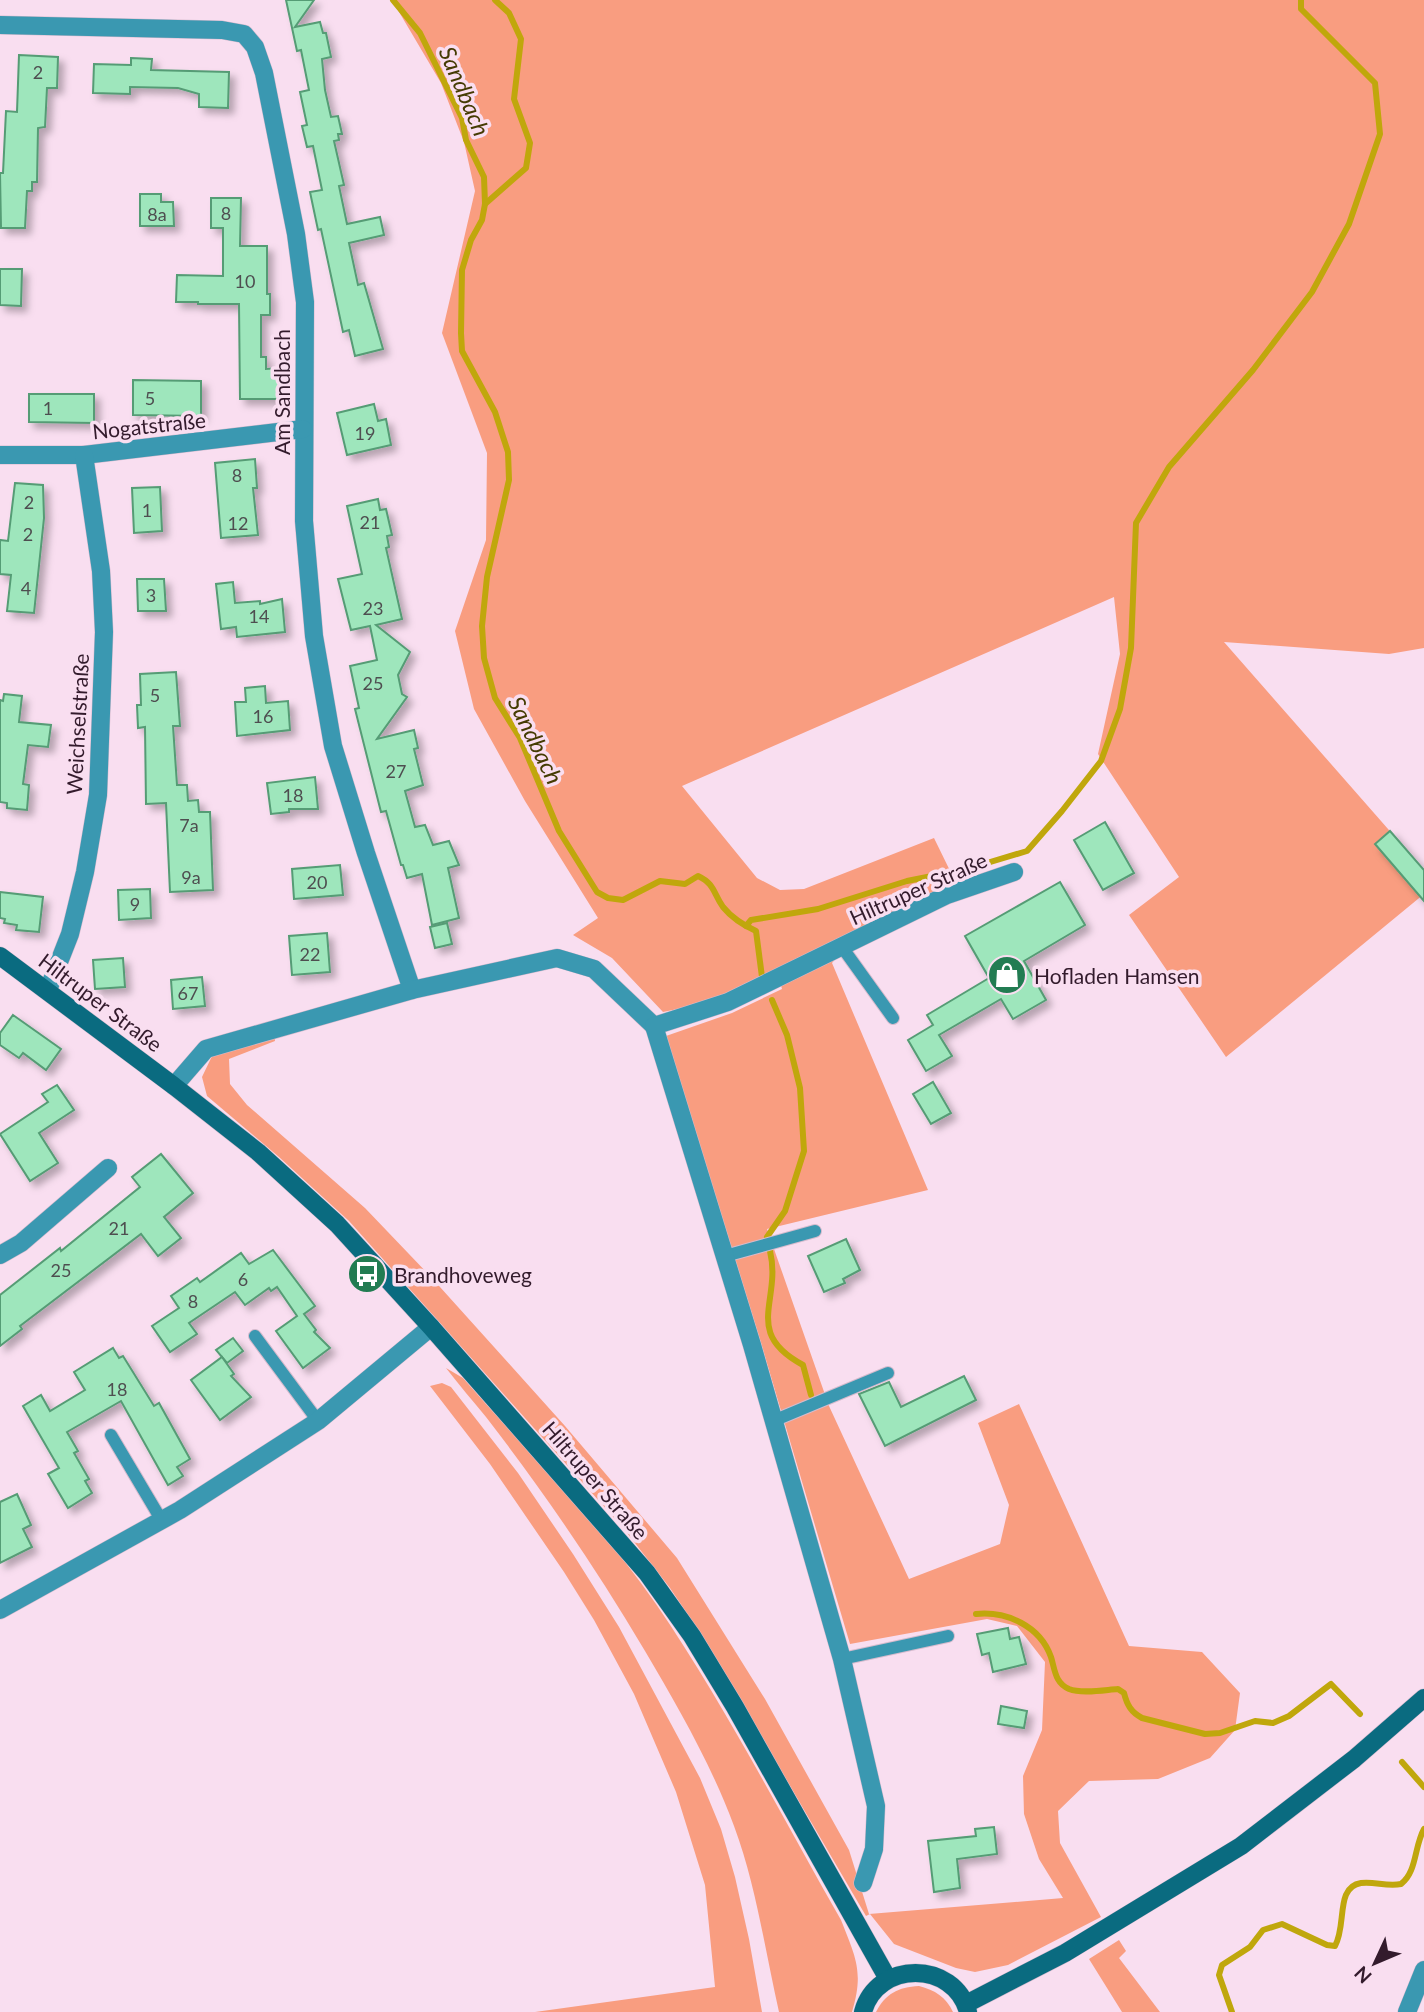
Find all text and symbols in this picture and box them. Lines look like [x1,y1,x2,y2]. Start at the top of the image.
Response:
water label: Sandbach [434,42,496,140]
house number: 2 [33,61,43,83]
house number: 8 [221,202,231,224]
house number: 8a [147,203,167,225]
house number: 10 [235,270,255,292]
street label: Am Sandbach [269,329,294,455]
house number: 5 [145,387,155,409]
house number: 1 [43,397,53,419]
street label: Nogatstraße [91,407,207,443]
house number: 19 [355,422,375,444]
house number: 8 [232,464,242,486]
house number: 2 [24,491,34,513]
house number: 1 [142,499,152,521]
house number: 21 [360,511,380,533]
house number: 12 [228,512,248,534]
house number: 2 [23,523,33,545]
house number: 4 [21,577,31,599]
house number: 3 [146,584,156,606]
house number: 23 [363,597,383,619]
house number: 14 [249,605,269,627]
street label: Weichselstraße [61,653,93,795]
house number: 25 [363,672,383,694]
house number: 5 [150,684,160,706]
water label: Sandbach [503,691,569,789]
house number: 16 [253,705,273,727]
house number: 27 [386,760,406,782]
house number: 18 [283,784,303,806]
house number: 7a [179,814,199,836]
street label: Hiltruper Straße [845,847,991,929]
house number: 9a [181,866,201,888]
house number: 20 [307,871,327,893]
house number: 9 [130,893,140,915]
house number: 22 [300,943,320,965]
street label: Hiltruper Straße [34,948,168,1056]
shop icon: Hofladen Hamsen [986,954,1028,996]
place label: Hofladen Hamsen [1034,963,1199,988]
house number: 67 [178,982,198,1004]
house number: 21 [109,1217,129,1239]
bus stop icon: Brandhoveweg [346,1253,388,1295]
house number: 25 [51,1259,71,1281]
place label: Brandhoveweg [394,1262,532,1287]
house number: 6 [238,1268,248,1290]
house number: 8 [188,1290,198,1312]
house number: 18 [107,1378,127,1400]
street label: Hiltruper Straße [538,1416,654,1544]
north arrow [1340,1928,1410,1998]
text: N [1349,1962,1376,1988]

